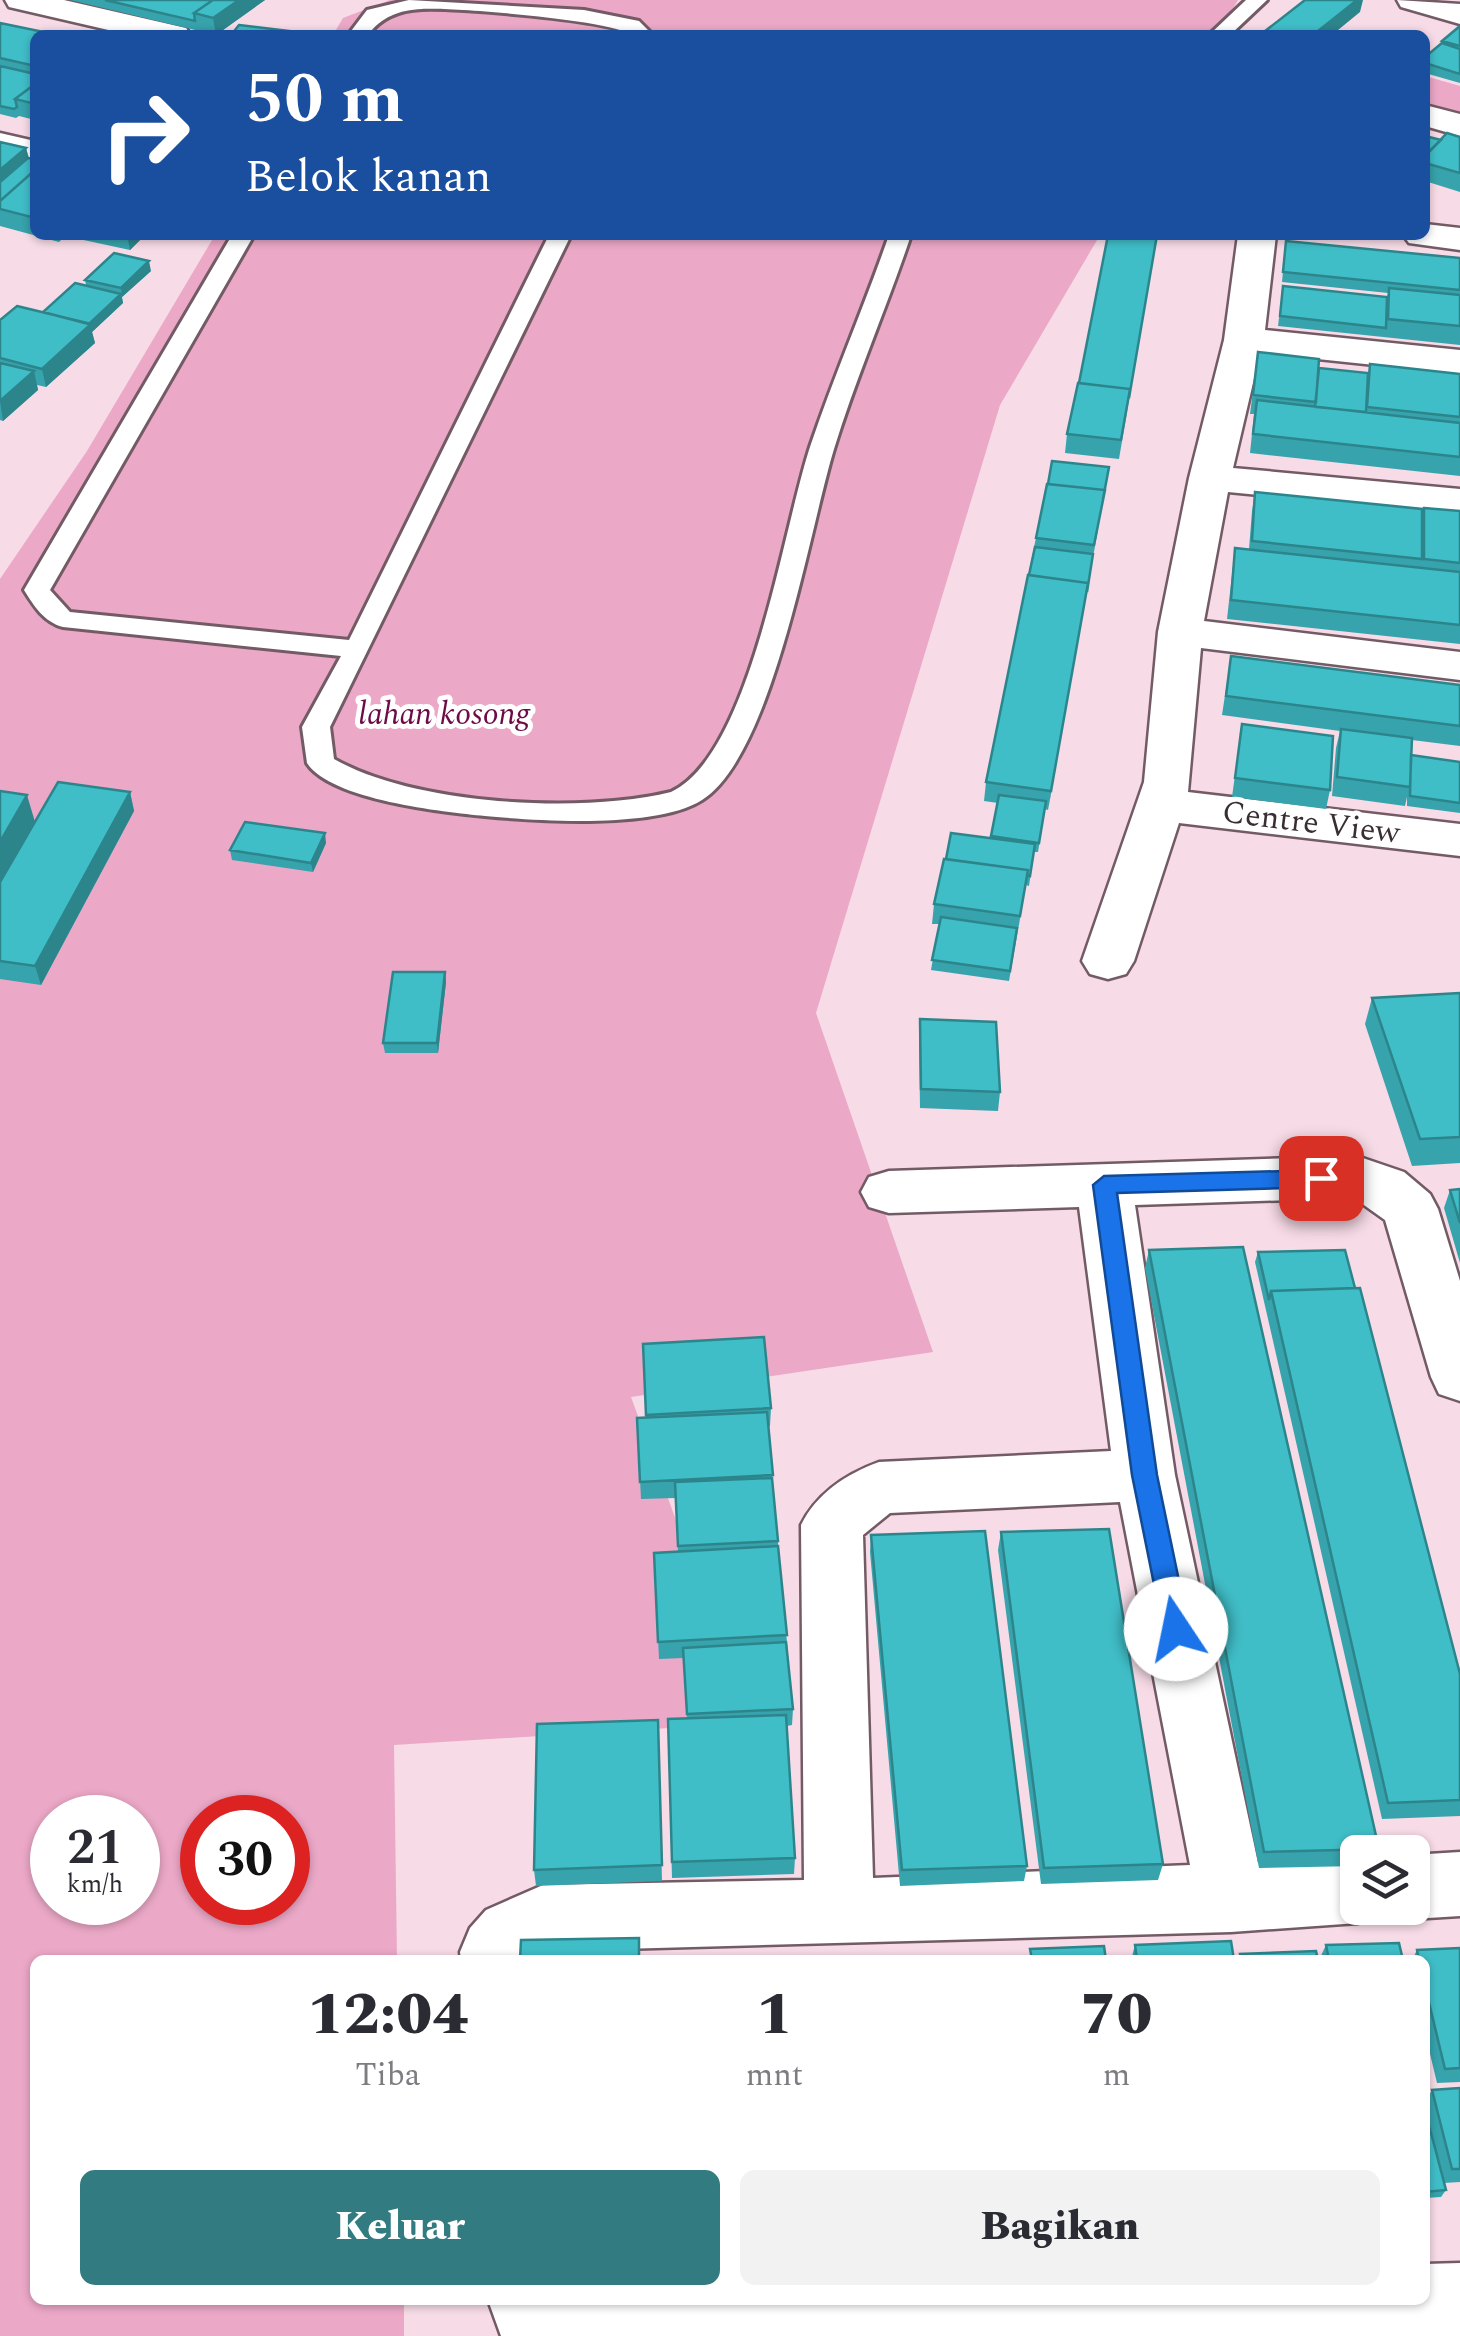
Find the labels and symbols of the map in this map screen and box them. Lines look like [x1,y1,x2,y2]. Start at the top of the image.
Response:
park label: lahan kosong [358,690,530,739]
street label: Centre View [1219,788,1403,858]
pin [1279,1136,1364,1221]
position arrow [1124,1577,1228,1681]
speed limit sign: 30 [180,1795,310,1925]

